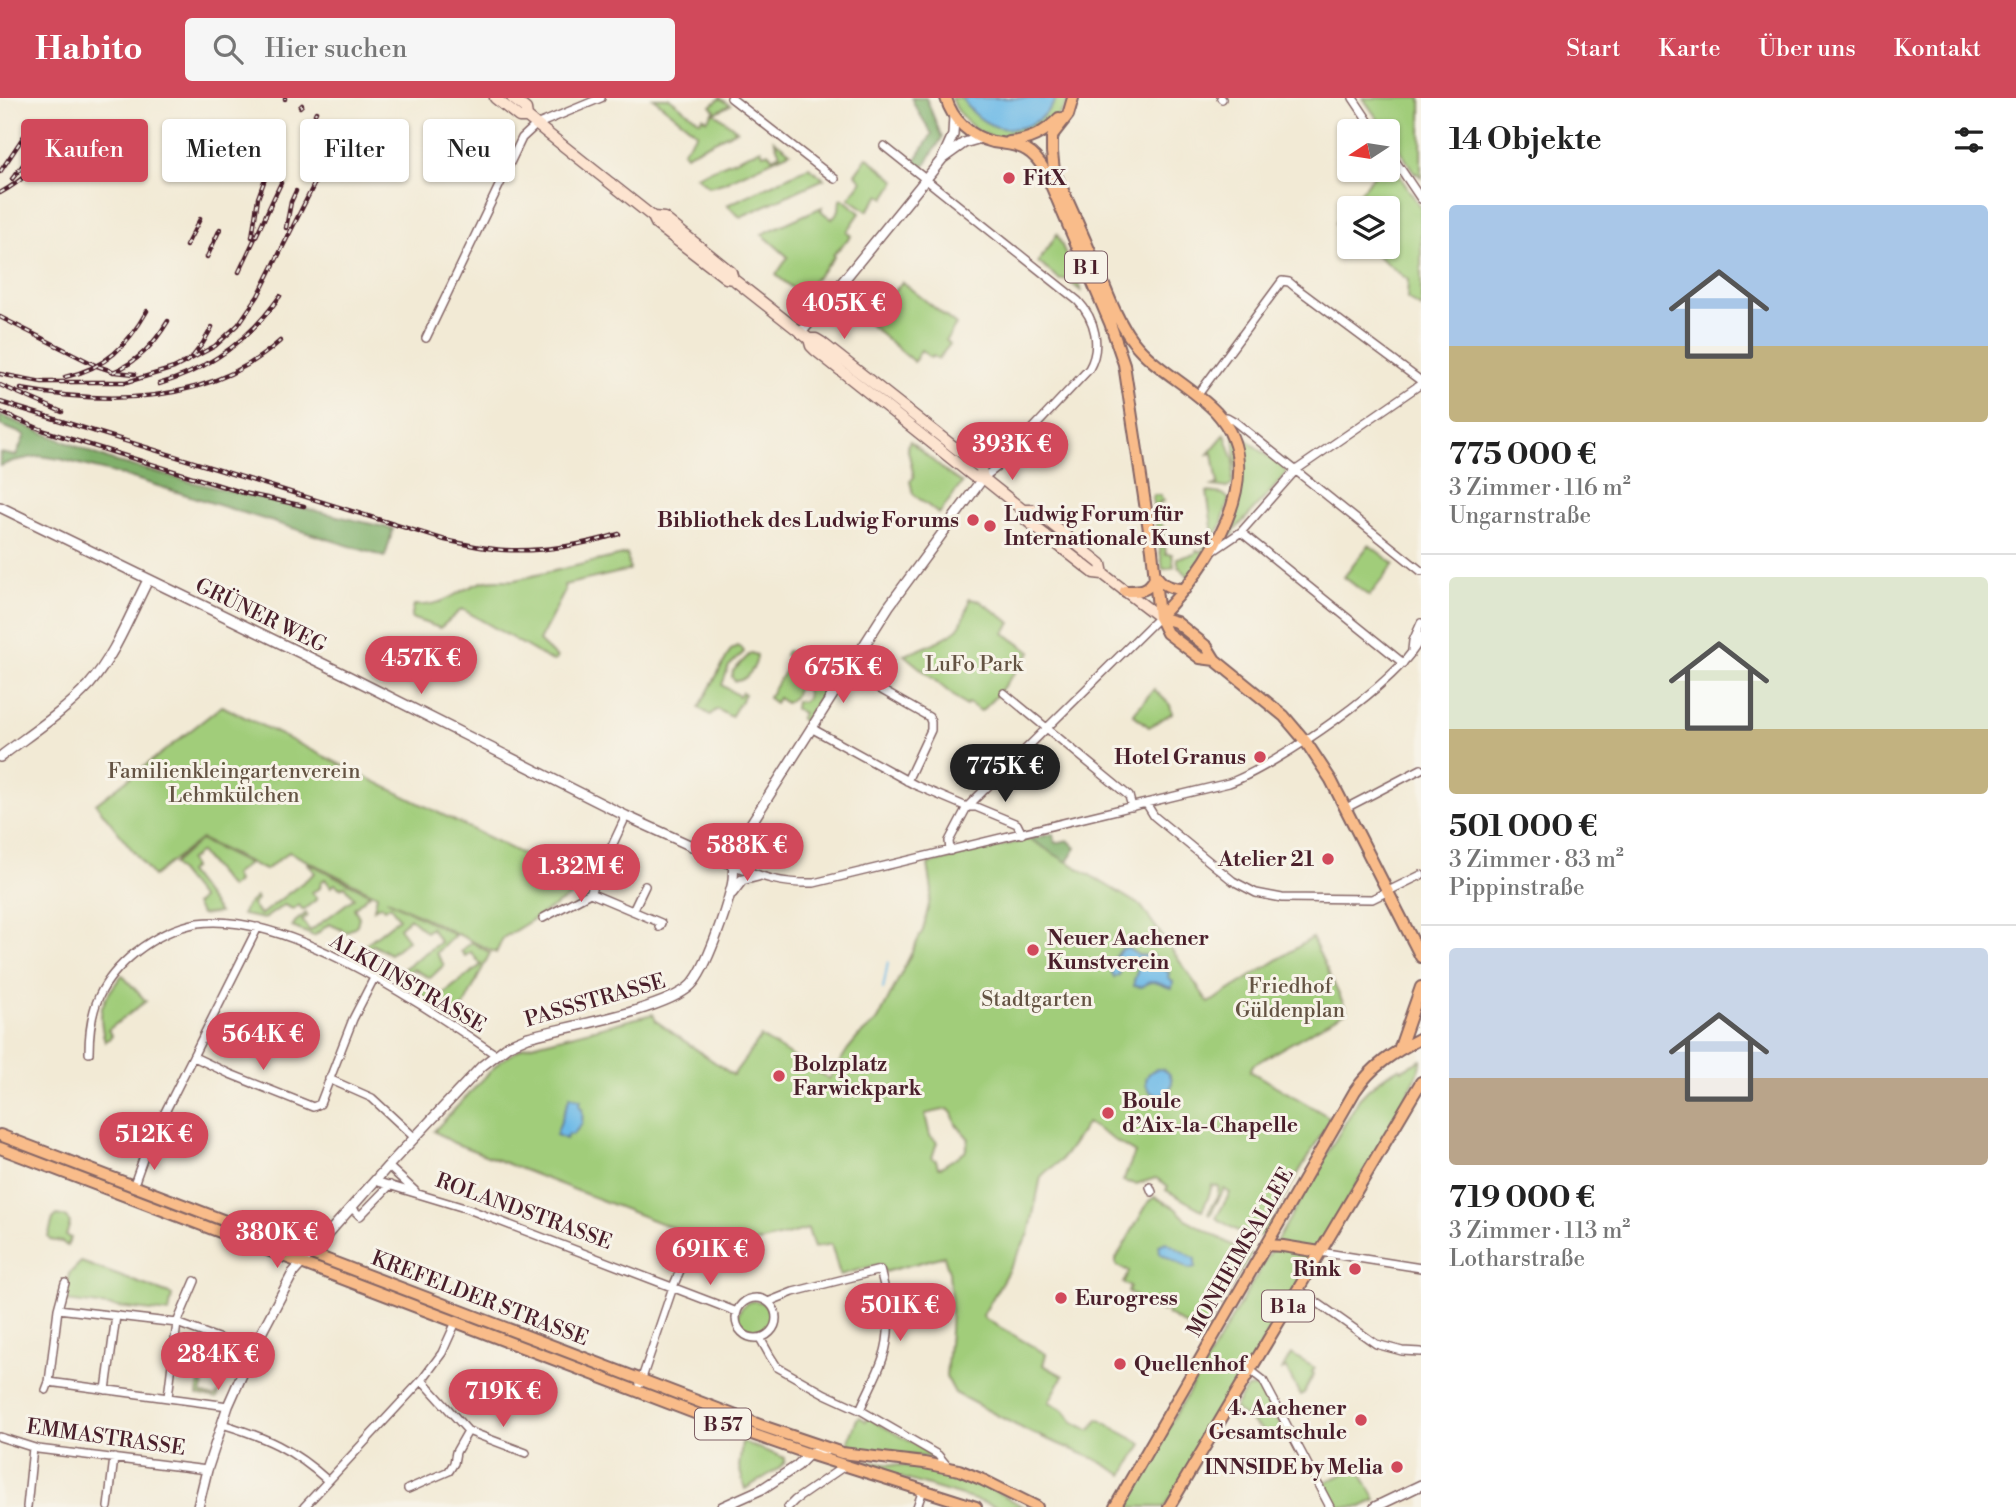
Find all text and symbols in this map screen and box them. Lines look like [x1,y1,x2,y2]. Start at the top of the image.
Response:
search box [185,18,675,81]
text: Habito [35,29,143,70]
icon: search [209,30,247,68]
text: Hier suchen [265,33,407,65]
text: Start [1566,34,1620,64]
text: Karte [1658,34,1721,64]
text: Über uns [1759,34,1856,64]
text: Kontakt [1894,34,1981,64]
chip: Kaufen [21,119,148,182]
chip: Mieten [162,119,286,182]
chip: Filter [300,119,409,182]
chip: Neu [423,119,515,182]
north arrow [1337,119,1400,182]
map controls [1337,119,1400,259]
text: 14 Objekte [1449,121,1602,159]
icon: filters [1950,121,1988,159]
place label: FitX [1023,166,1067,192]
marker: FitX [1001,170,1017,186]
button: layers [1337,196,1400,259]
icon: home [1656,251,1782,377]
road number: B 1 [1065,252,1107,282]
pin: 405K € [787,282,901,341]
text: 405K € [802,290,886,318]
pin: 393K € [955,422,1069,482]
text: 393K € [972,431,1052,459]
text: 775 000 € [1449,436,1596,474]
text: 3 Zimmer · 116 m² [1449,474,1631,502]
place label: Ludwig Forum für Internationale Kunst [1004,502,1211,552]
text: Ungarnstraße [1449,502,1591,530]
place label: Bibliothek des Ludwig Forums [657,508,959,534]
marker: Bibliothek des Ludwig Forums [965,512,981,528]
marker: Ludwig Forum für Internationale Kunst [982,518,998,534]
street label: GRÜNER WEG [191,571,332,659]
icon: home [1656,623,1782,749]
pin: 457K € [364,636,478,696]
text: 457K € [381,645,461,673]
pin: 675K € [786,646,900,705]
park label: LuFo Park [925,652,1024,678]
text: 675K € [804,654,882,682]
pin: 775K € [948,744,1062,804]
place label: Hotel Granus [1114,745,1246,771]
marker: Hotel Granus [1252,749,1268,765]
text: 775K € [966,753,1044,781]
park label: Familienkleingartenverein Lehmkülchen [108,759,361,809]
text: 501 000 € [1449,808,1597,846]
pin: 588K € [690,824,804,883]
text: 588K € [707,832,787,860]
pin: 1.32M € [516,844,646,904]
text: 3 Zimmer · 83 m² [1449,846,1624,874]
place label: Atelier 21 [1217,847,1314,873]
marker: Atelier 21 [1320,851,1336,867]
text: 1.32M € [538,853,624,881]
text: Pippinstraße [1449,874,1585,902]
place label: Neuer Aachener Kunstverein [1047,926,1209,976]
street label: ALKUINSTRASSE [324,928,490,1039]
marker: Neuer Aachener Kunstverein [1025,942,1041,958]
street label: PASSSTRASSE [522,968,669,1033]
park label: Friedhof Güldenplan [1235,974,1346,1024]
park label: Stadtgarten [981,987,1093,1013]
icon: home [1656,994,1782,1120]
pin: 564K € [206,1012,320,1072]
text: 564K € [222,1021,304,1049]
place label: Bolzplatz Farwickpark [793,1052,923,1102]
marker: Bolzplatz Farwickpark [771,1068,787,1084]
place label: Boule d’Aix-la-Chapelle [1122,1089,1298,1139]
marker: Boule d’Aix-la-Chapelle [1100,1105,1116,1121]
pin: 512K € [97,1112,211,1172]
text: 512K € [115,1121,193,1149]
street label: MONHEIMSALLEE [1182,1163,1300,1342]
street label: ROLANDSTRASSE [432,1168,615,1256]
text: 719 000 € [1449,1179,1595,1217]
pin: 380K € [220,1210,334,1270]
text: 3 Zimmer · 113 m² [1449,1217,1630,1245]
text: 380K € [236,1219,318,1247]
pin: 691K € [653,1228,767,1287]
text: 691K € [672,1236,748,1264]
text: Lotharstraße [1449,1245,1585,1273]
street label: KREFELDER STRASSE [368,1246,592,1352]
place label: Rink [1293,1257,1342,1283]
marker: Rink [1347,1261,1363,1277]
pin: 501K € [843,1284,957,1343]
place label: Eurogress [1075,1286,1178,1312]
marker: Eurogress [1053,1290,1069,1306]
road number: B 1a [1262,1290,1314,1322]
text: 501K € [861,1292,939,1320]
pin: 284K € [161,1332,275,1392]
text: 284K € [177,1341,259,1369]
place label: Quellenhof [1134,1352,1249,1378]
marker: Quellenhof [1112,1356,1128,1372]
pin: 719K € [446,1370,560,1429]
text: 719K € [465,1378,541,1406]
place label: 4. Aachener Gesamtschule [1208,1396,1347,1446]
road number: B 57 [695,1408,751,1440]
marker: 4. Aachener Gesamtschule [1353,1412,1369,1428]
street label: EMMASTRASSE [25,1414,187,1462]
place label: INNSIDE by Melia [1204,1455,1384,1481]
marker: INNSIDE by Melia [1389,1459,1405,1475]

